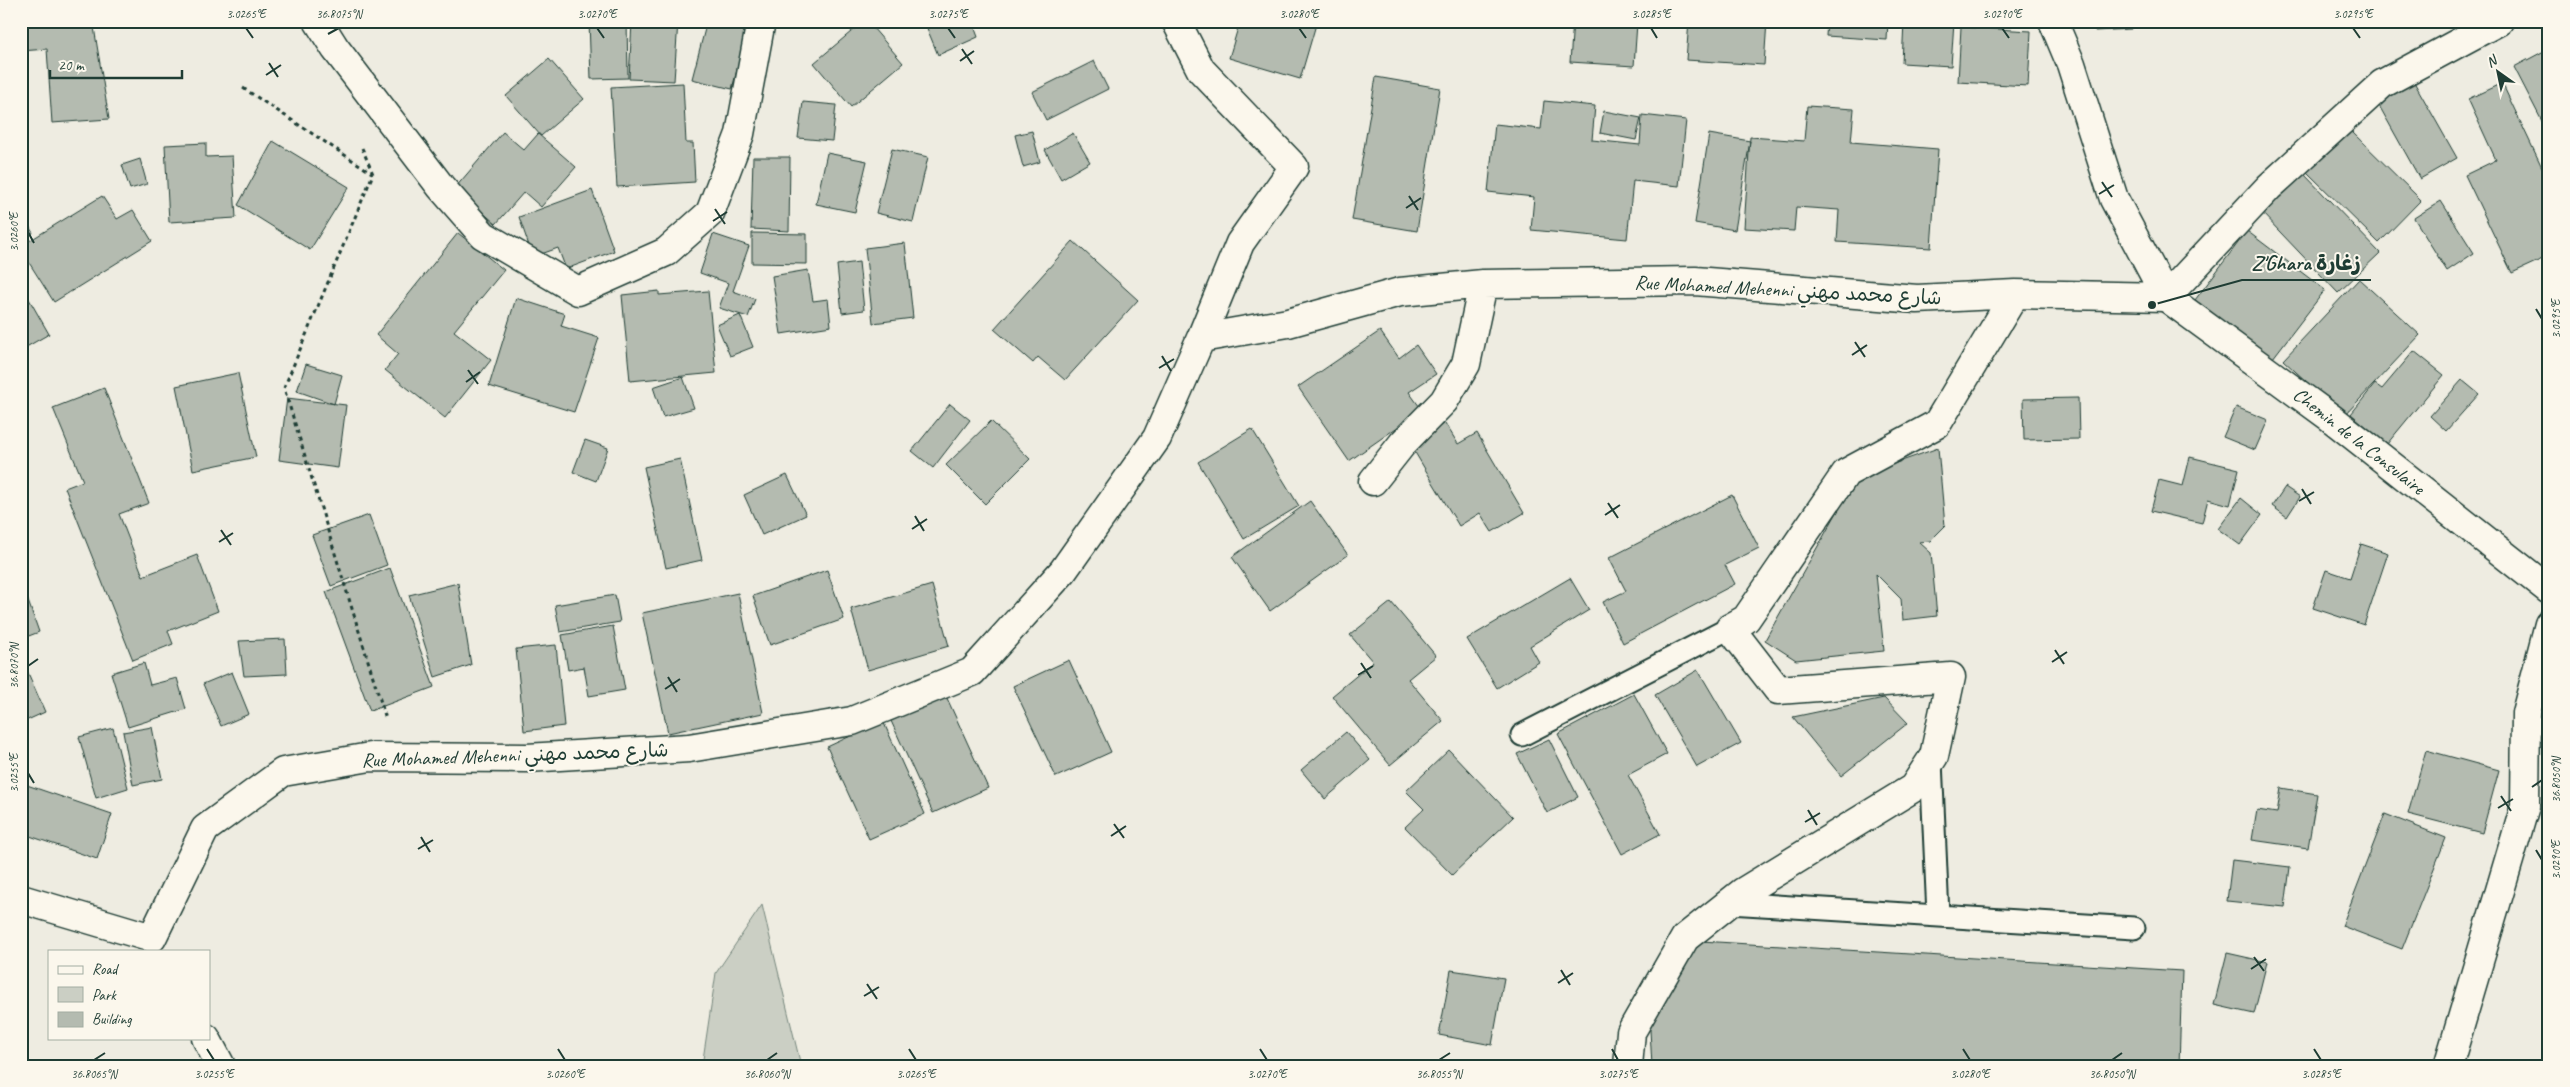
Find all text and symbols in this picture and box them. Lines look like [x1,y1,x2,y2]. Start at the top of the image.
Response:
text: 3.0265°E [226,6,267,22]
text: 36.8075°N [316,6,363,22]
text: 3.0270°E [577,6,618,22]
text: 3.0275°E [928,6,969,22]
text: 3.0280°E [1279,6,1320,22]
text: 3.0285°E [1631,6,1672,22]
text: 3.0290°E [1982,6,2023,22]
text: 3.0295°E [2333,6,2374,22]
scale bar [50,48,182,80]
north arrow [2472,48,2522,98]
text: N [2483,51,2501,71]
text: 20 m [58,56,85,75]
text: 3.0260°E [6,211,22,252]
callout: Z'Ghara زغارة [2242,244,2371,280]
text: Z'Ghara زغارة [2251,250,2361,276]
street label: Rue Mohamed Mehenni شارع محمد مهني [1634,269,1942,316]
text: 3.0295°E [2548,298,2564,339]
street label: Chemin de la Consulaire [2288,382,2431,501]
text: 36.8070°N [6,642,22,689]
street label: Rue Mohamed Mehenni شارع محمد مهني [361,737,669,778]
text: 3.0255°E [6,752,22,793]
text: 36.8050°N [2548,756,2564,803]
text: 3.0290°E [2548,839,2564,880]
legend [48,950,210,1040]
text: Road [92,960,119,979]
text: Park [92,986,117,1005]
text: Building [92,1010,132,1029]
text: 36.8065°N [71,1066,118,1082]
text: 3.0255°E [194,1066,235,1082]
text: 3.0260°E [545,1066,586,1082]
text: 36.8060°N [744,1066,791,1082]
text: 3.0265°E [896,1066,937,1082]
text: 3.0270°E [1247,1066,1288,1082]
text: 36.8055°N [1416,1066,1463,1082]
text: 3.0275°E [1598,1066,1639,1082]
text: 3.0280°E [1950,1066,1991,1082]
text: 36.8050°N [2089,1066,2136,1082]
text: 3.0285°E [2301,1066,2342,1082]

